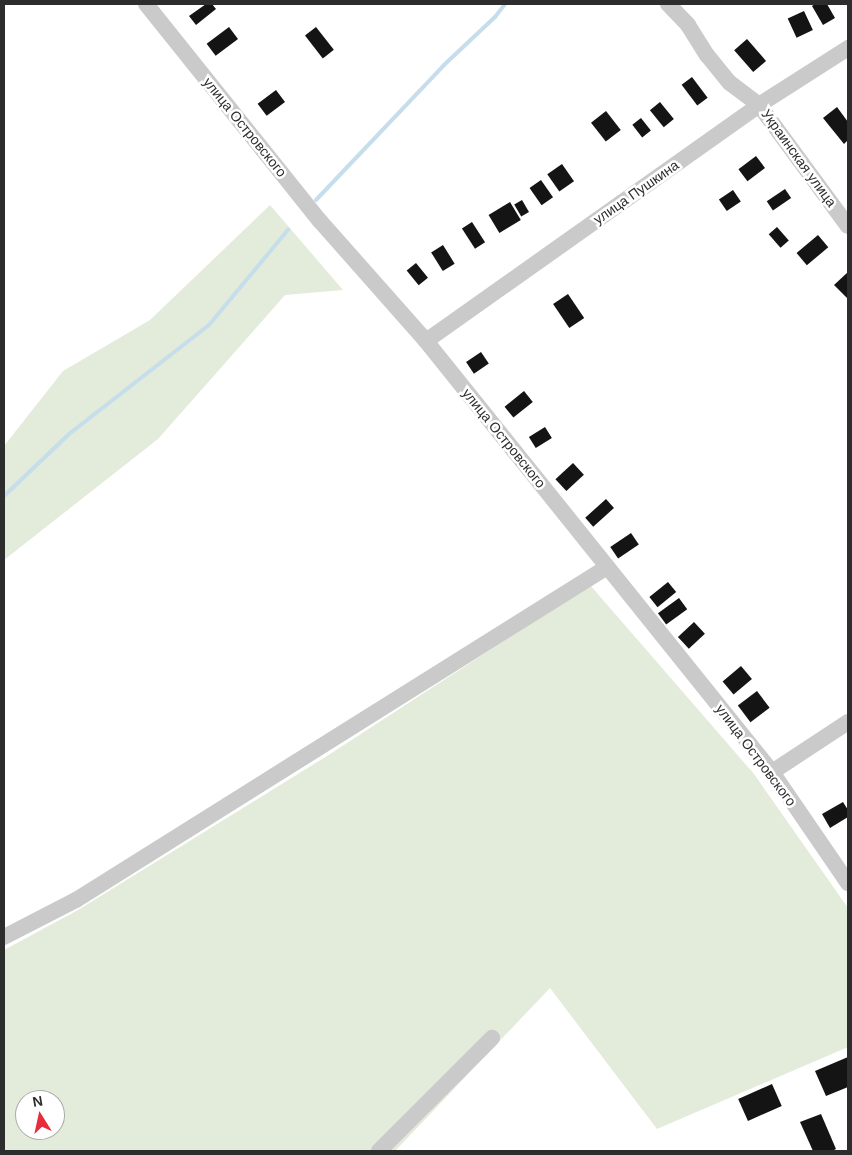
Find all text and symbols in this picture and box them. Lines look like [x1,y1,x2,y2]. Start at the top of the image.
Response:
street label: улица Островского [200,74,290,180]
street label: Украинская улица [758,106,840,210]
street label: улица Пушкина [590,156,682,228]
street label: улица Островского [459,385,549,491]
street label: улица Островского [712,701,800,809]
north arrow [15,1090,65,1140]
text: N [31,1092,44,1110]

